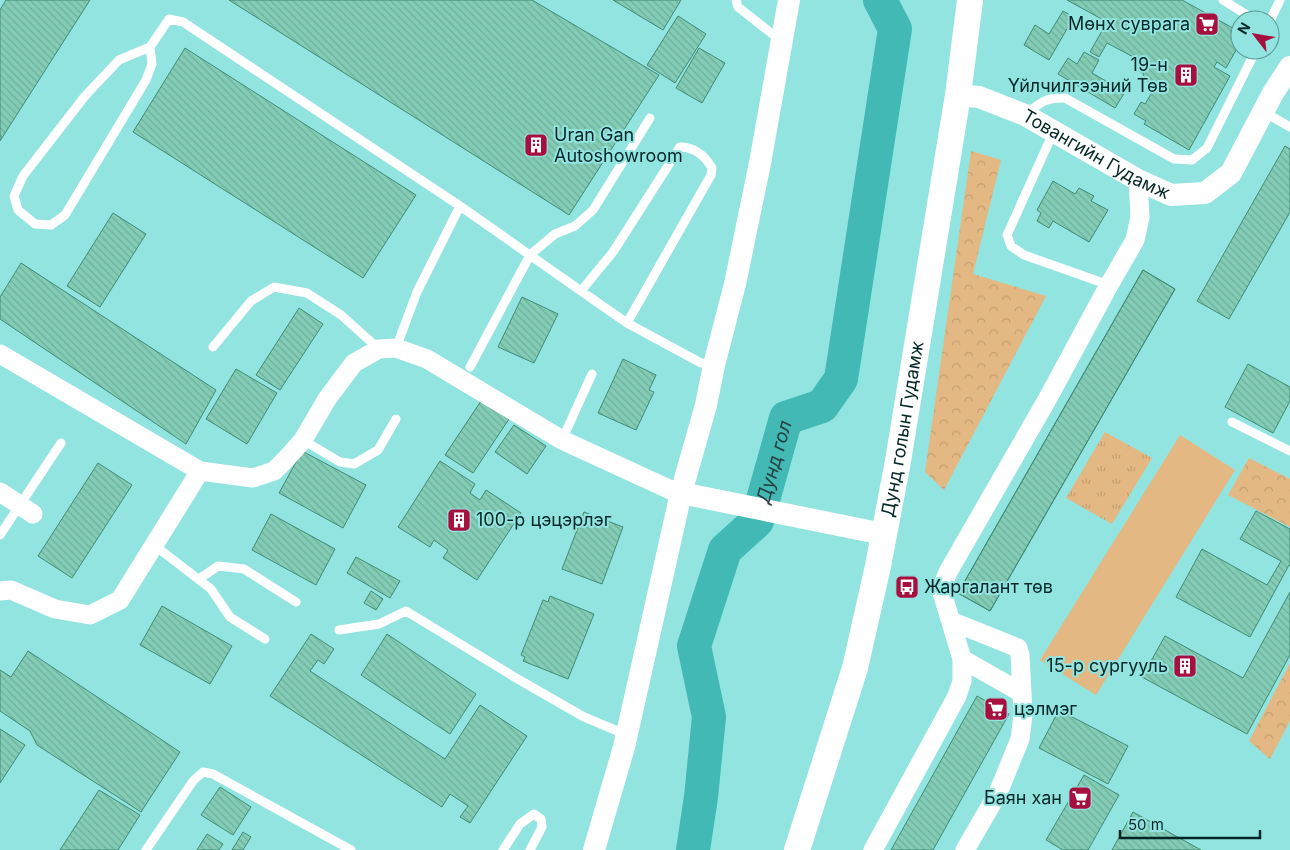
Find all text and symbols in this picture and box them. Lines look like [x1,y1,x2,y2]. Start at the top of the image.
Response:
north arrow [1230,10,1280,60]
supermarket icon: Мөнх суврага [1194,11,1220,37]
place label: Мөнх суврага [1068,13,1190,34]
text: N [1233,19,1253,37]
place label: 19-н Үйлчилгээний Төв [1008,54,1168,96]
building icon: 19-н Үйлчилгээний Төв [1173,62,1199,88]
street label: Товангийн Гудамж [1019,105,1173,203]
place label: Uran Gan Autoshowroom [554,124,683,166]
building icon: Uran Gan Autoshowroom [523,132,549,158]
street label: Дунд голын Гудамж [877,339,928,518]
water label: Дунд гол [751,418,797,507]
building icon: 100-р цэцэрлэг [446,507,472,533]
place label: 100-р цэцэрлэг [476,509,612,530]
bus stop icon: Жаргалант төв [894,574,920,600]
place label: Жаргалант төв [924,576,1053,597]
building icon: 15-р сургууль [1172,653,1198,679]
place label: 15-р сургууль [1046,655,1168,676]
supermarket icon: цэлмэг [983,696,1009,722]
place label: цэлмэг [1014,698,1077,719]
supermarket icon: Баян хан [1067,785,1093,811]
place label: Баян хан [984,787,1062,808]
scale bar [1120,808,1260,840]
text: 50 m [1128,815,1164,834]

